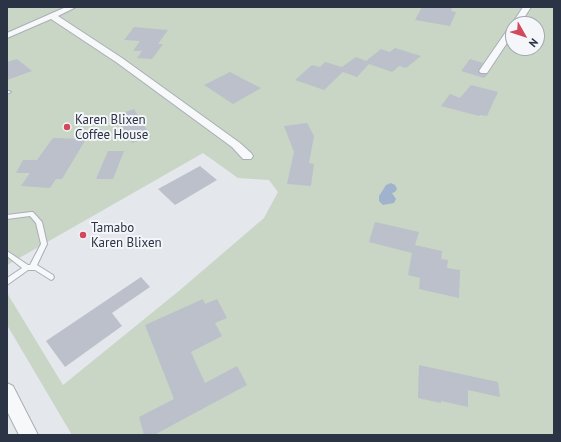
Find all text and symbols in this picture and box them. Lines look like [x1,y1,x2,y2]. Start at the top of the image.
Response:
north arrow [505,16,545,56]
text: N [526,36,541,50]
place label: Karen Blixen Coffee House [75,112,148,143]
marker: Karen Blixen Coffee House [62,122,72,132]
place label: Tamabo Karen Blixen [91,220,162,251]
marker: Tamabo Karen Blixen [78,230,88,240]

